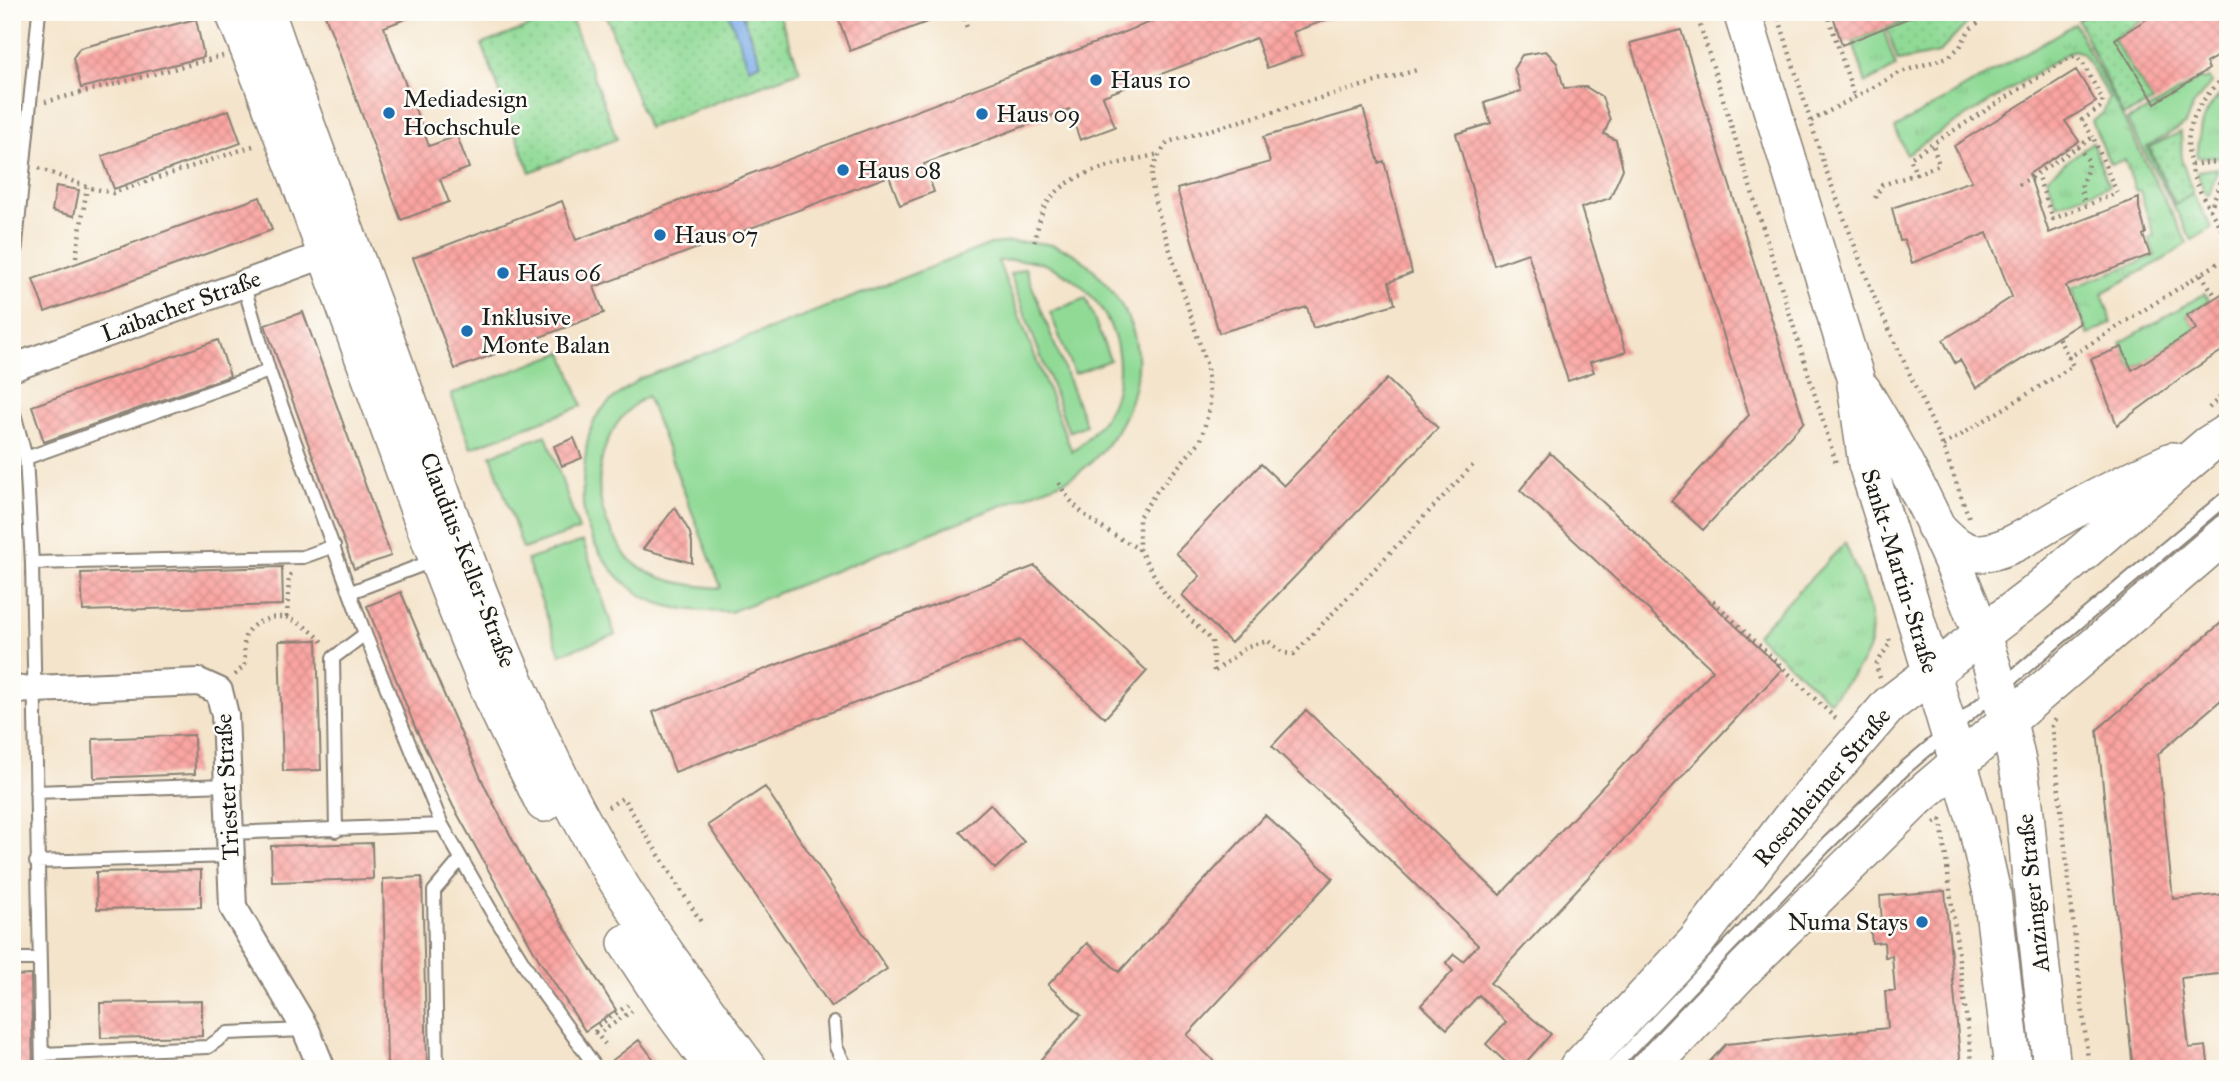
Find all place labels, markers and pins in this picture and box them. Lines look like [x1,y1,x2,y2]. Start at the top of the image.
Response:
place label: Haus 10 [1110,65,1191,95]
marker: Haus 10 [1088,72,1104,88]
place label: Mediadesign Hochschule [403,84,528,142]
place label: Haus 09 [996,99,1080,129]
marker: Mediadesign Hochschule [381,105,397,121]
marker: Haus 09 [974,106,990,122]
place label: Haus 08 [857,155,941,185]
marker: Haus 08 [835,162,851,178]
place label: Haus 07 [674,220,758,250]
marker: Haus 07 [652,227,668,243]
place label: Haus 06 [517,258,602,288]
marker: Haus 06 [495,265,511,281]
place label: Inklusive Monte Balan [481,302,610,360]
marker: Inklusive Monte Balan [459,323,475,339]
place label: Numa Stays [1788,907,1908,937]
marker: Numa Stays [1914,914,1930,930]

